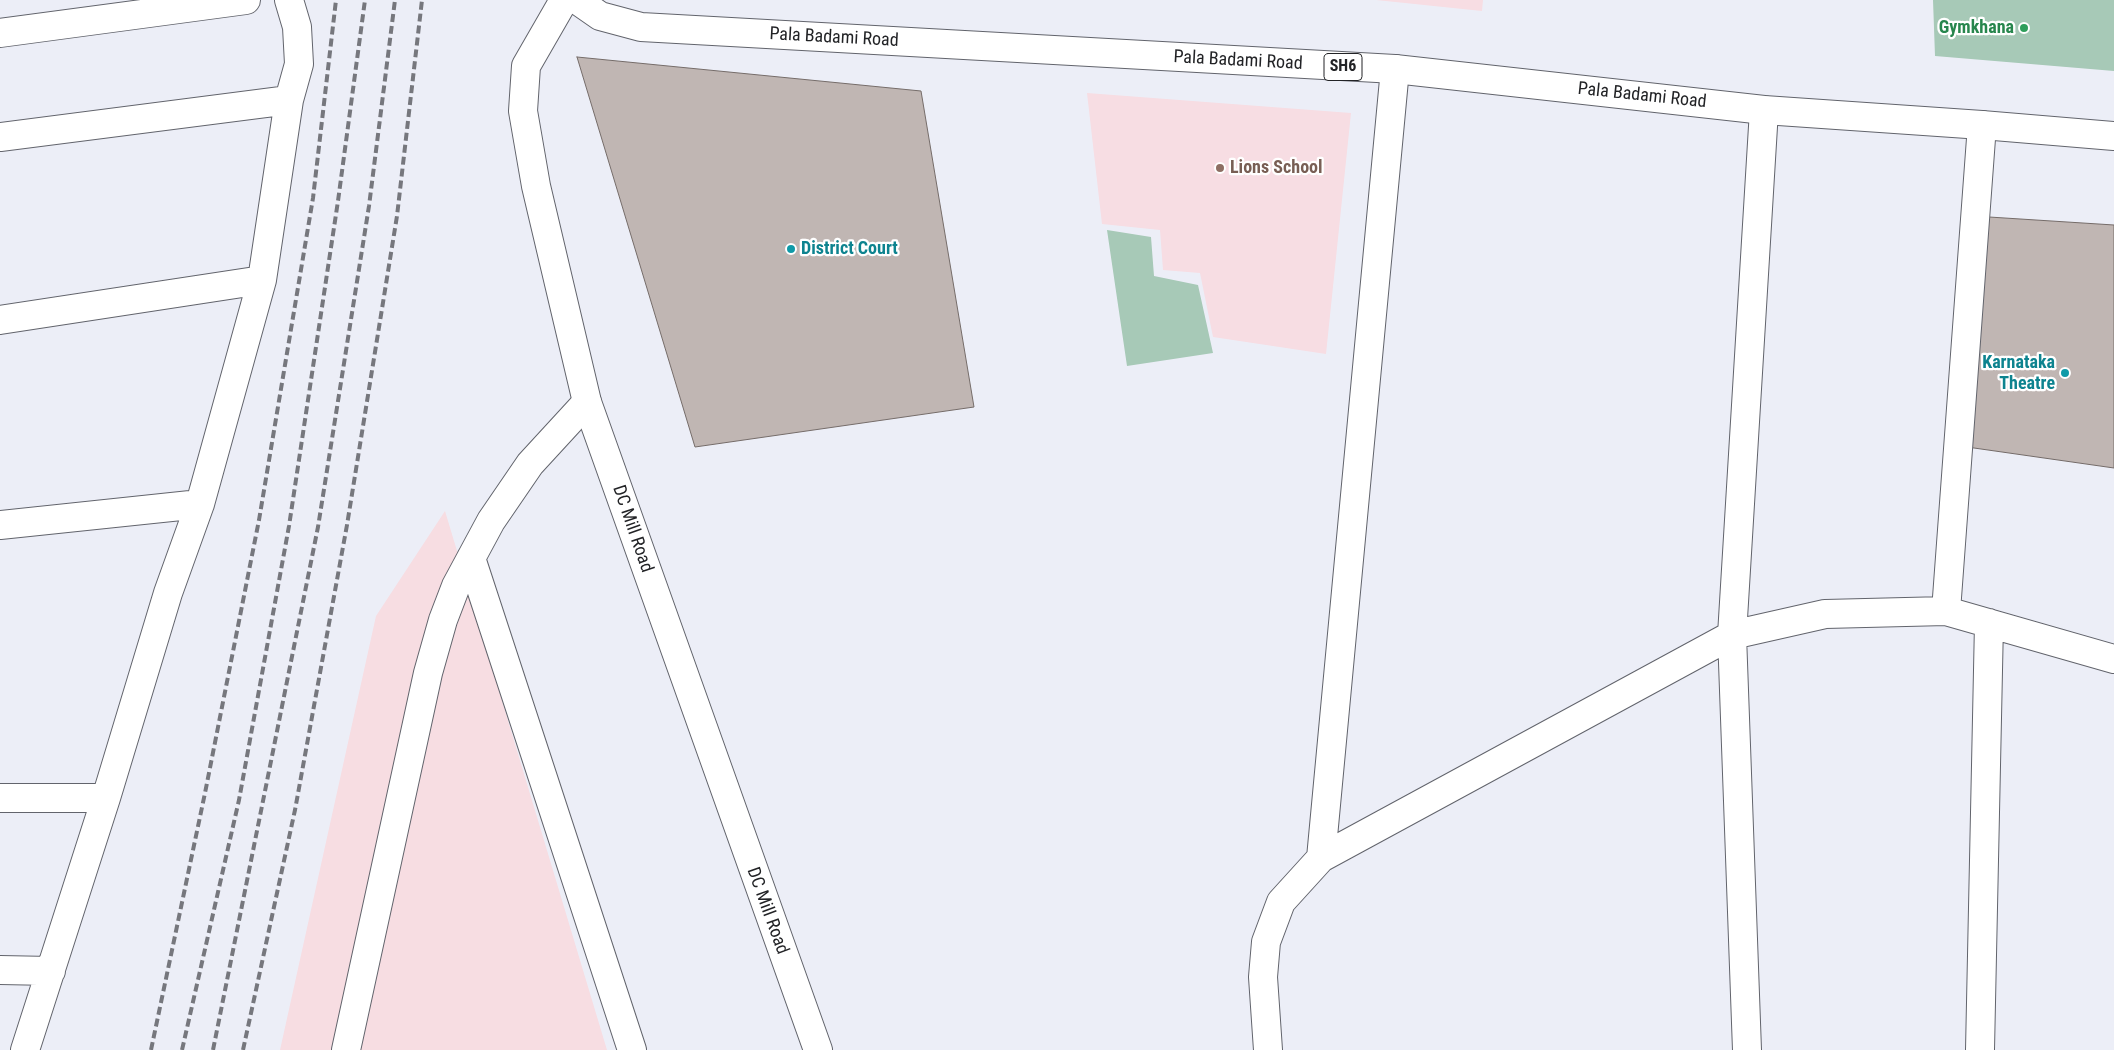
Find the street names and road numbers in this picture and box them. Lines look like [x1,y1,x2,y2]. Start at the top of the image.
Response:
street label: Pala Badami Road [769,24,899,52]
street label: Pala Badami Road [1173,47,1303,75]
road number: SH6 [1324,54,1362,80]
street label: Pala Badami Road [1577,78,1707,114]
street label: DC Mill Road [607,483,657,575]
street label: DC Mill Road [741,865,793,957]

